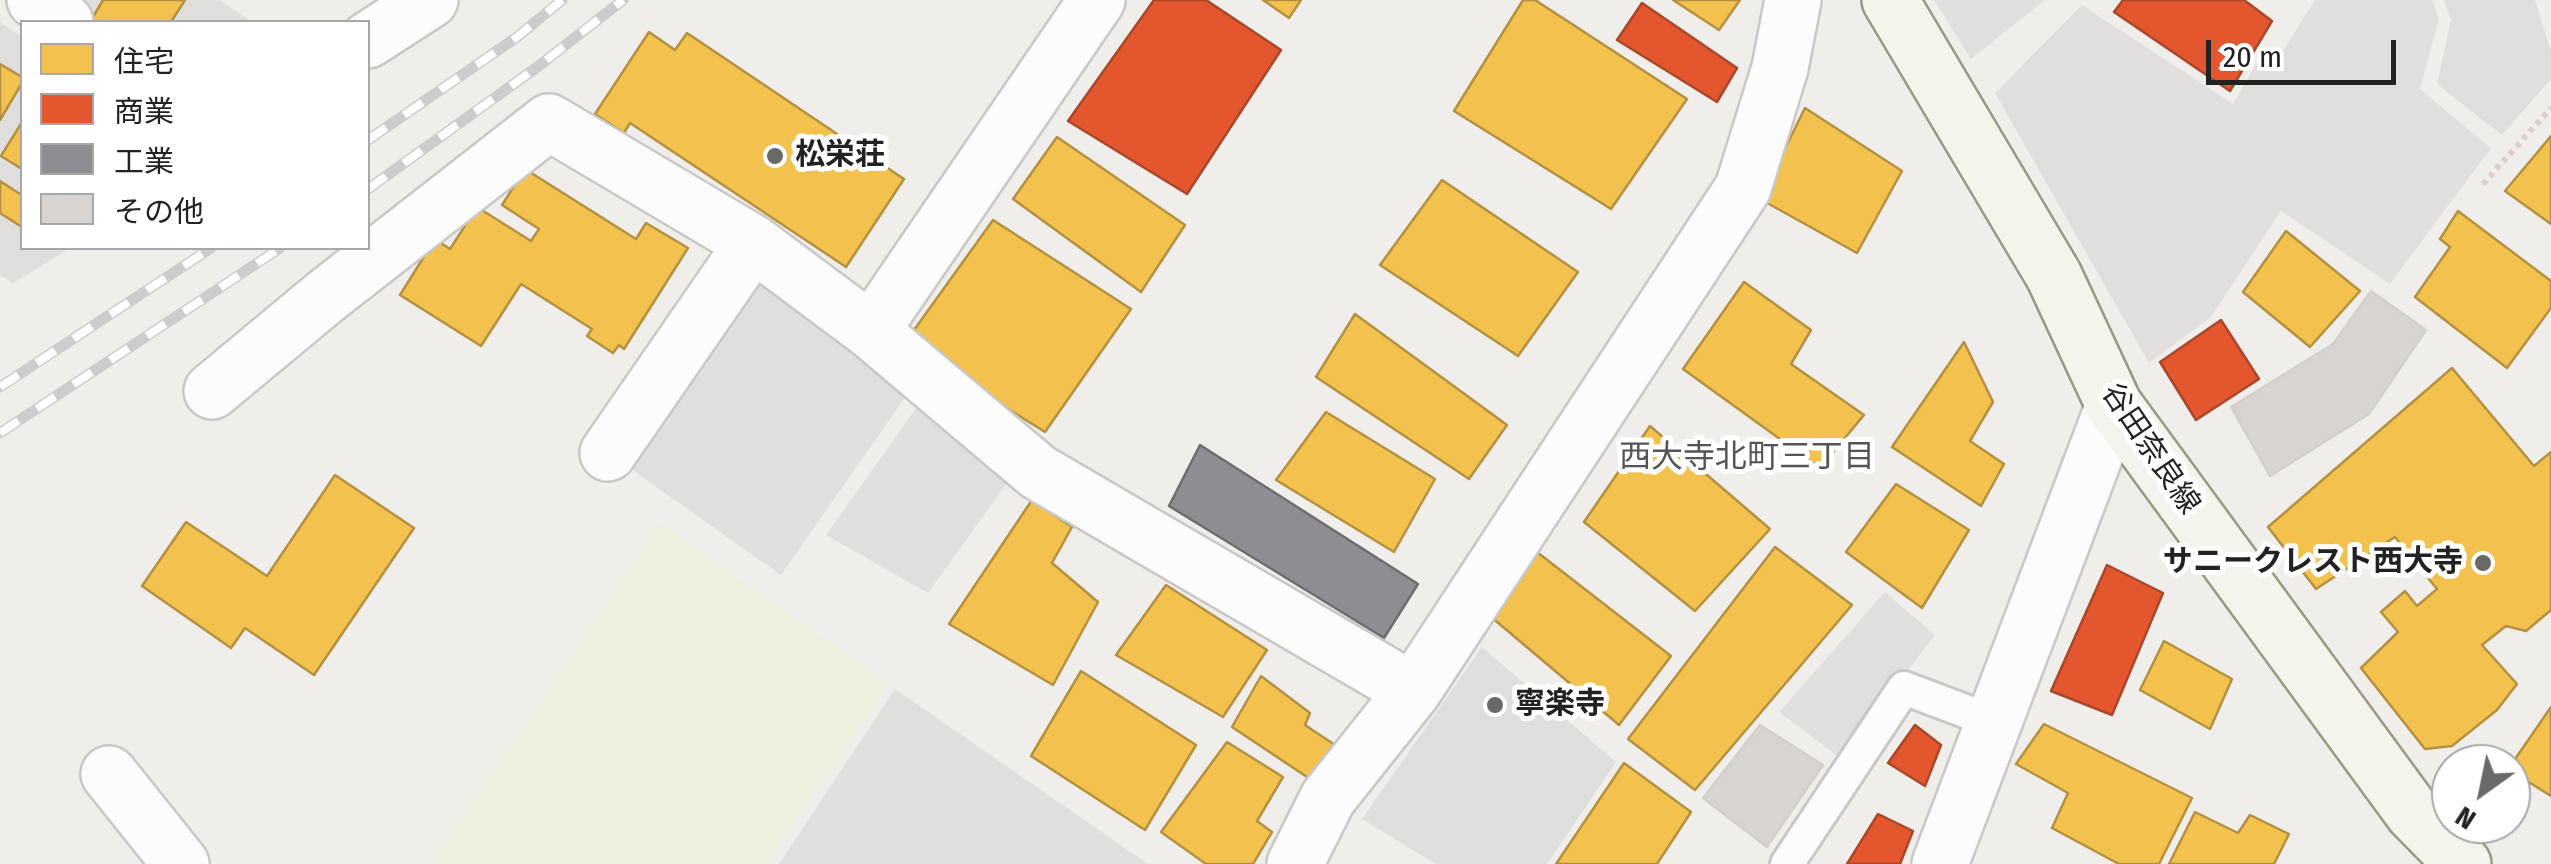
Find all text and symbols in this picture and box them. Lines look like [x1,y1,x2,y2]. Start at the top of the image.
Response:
legend [20,20,370,250]
scale bar [2211,20,2401,82]
text: 20 m [2223,39,2282,75]
text: 住宅 [114,44,174,80]
text: 商業 [114,94,174,130]
place label: 松栄荘 [795,138,885,174]
text: 工業 [114,144,174,180]
marker: 松栄荘 [764,145,786,167]
text: その他 [114,194,204,230]
street label: 谷田奈良線 [2093,377,2207,521]
district label: 西大寺北町三丁目 [1619,439,1875,477]
place label: サニークレスト西大寺 [2163,545,2463,581]
marker: サニークレスト西大寺 [2472,552,2494,574]
place label: 寧楽寺 [1515,687,1605,723]
marker: 寧楽寺 [1484,694,1506,716]
north arrow [2431,744,2531,844]
text: N [2449,799,2482,836]

